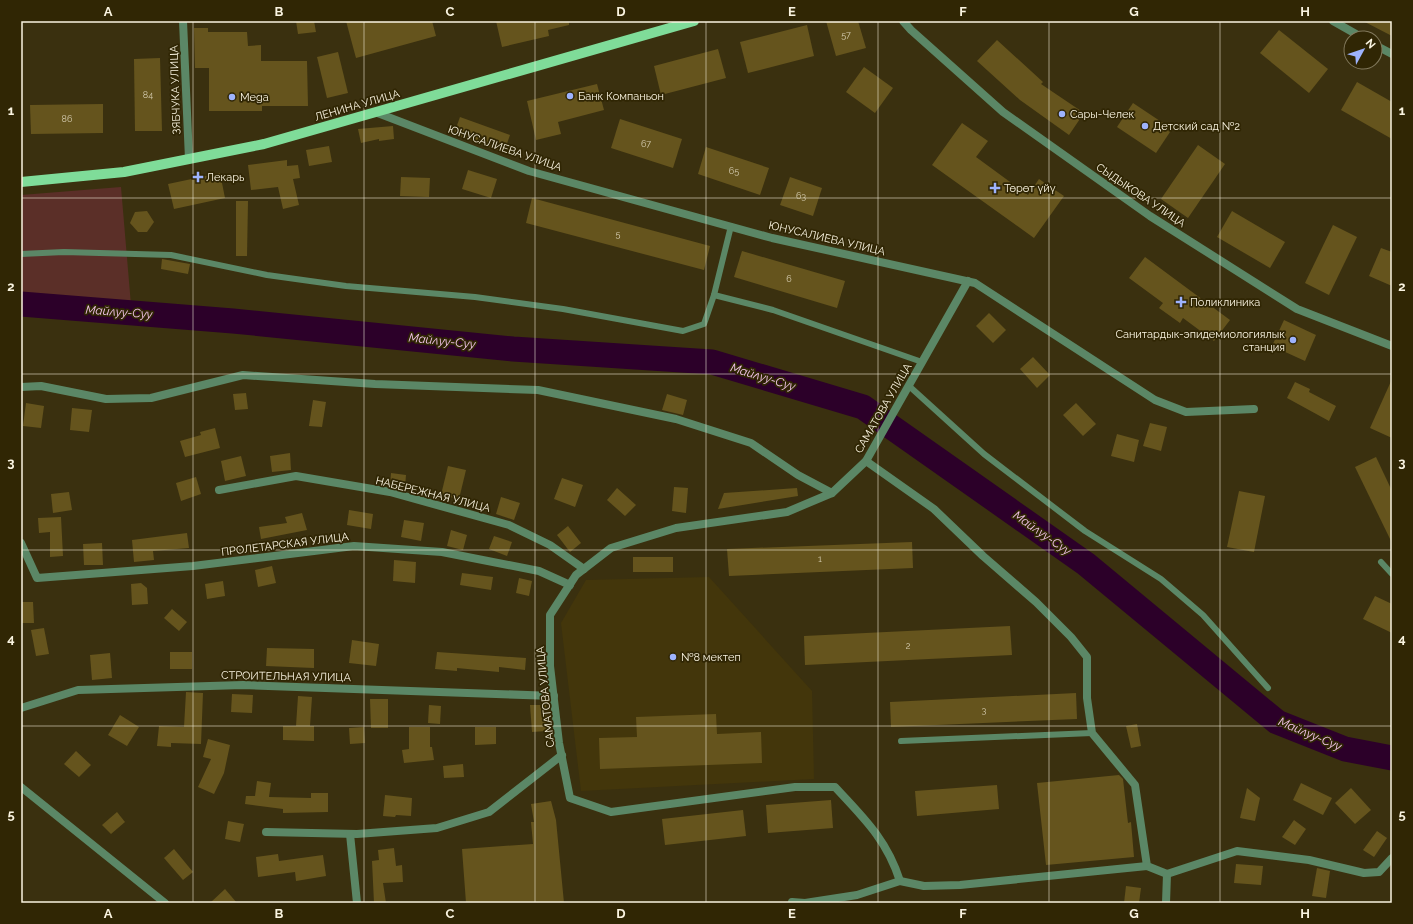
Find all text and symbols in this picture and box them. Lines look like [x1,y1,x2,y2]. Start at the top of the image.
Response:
text: A [104,4,113,19]
text: B [275,4,284,19]
text: C [446,4,455,19]
text: D [616,4,626,19]
text: E [788,4,796,19]
text: F [959,4,967,19]
text: G [1129,4,1139,19]
text: H [1300,4,1310,19]
house number: 57 [841,30,851,40]
north arrow [1343,30,1383,70]
text: N [1363,36,1378,51]
street label: ЗЯБЧУКА УЛИЦА [167,44,184,135]
street label: ЛЕНИНА УЛИЦА [313,87,402,124]
house number: 84 [143,90,153,100]
place label: Банк Компаньон [578,90,664,103]
place label: Mega [240,91,269,104]
marker: Банк Компаньон [565,91,575,101]
marker: Mega [227,92,237,102]
text: 1 [8,103,15,118]
text: 1 [1399,103,1406,118]
place label: Сары-Челек [1070,108,1134,121]
marker: Сары-Челек [1057,109,1067,119]
house number: 86 [62,114,73,124]
place label: Детский сад №2 [1153,120,1240,133]
marker: Детский сад №2 [1140,121,1150,131]
street label: ЮНУСАЛИЕВА УЛИЦА [446,123,564,174]
house number: 67 [641,139,651,149]
street label: СЫДЫКОВА УЛИЦА [1094,161,1188,230]
house number: 65 [729,166,739,176]
place label: Лекарь [206,171,245,184]
marker: Лекарь [193,172,203,182]
marker: Төрөт үйү [989,182,1001,194]
place label: Төрөт үйү [1004,182,1056,195]
house number: 63 [796,191,806,201]
street label: ЮНУСАЛИЕВА УЛИЦА [767,219,887,258]
house number: 5 [616,229,621,239]
house number: 6 [786,274,792,284]
text: 2 [7,279,15,294]
text: 2 [1398,279,1406,294]
marker: Поликлиника [1175,296,1187,308]
place label: Поликлиника [1190,296,1260,309]
water label: Майлуу-Суу [85,303,154,321]
place label: Санитардык-эпидемиологиялык станция [1115,328,1285,354]
water label: Майлуу-Суу [408,331,477,352]
marker: Санитардык-эпидемиологиялык станция [1288,335,1298,345]
water label: Майлуу-Суу [729,361,798,394]
street label: САМАТОВА УЛИЦА [852,361,915,456]
text: 3 [7,455,15,470]
text: 3 [1398,455,1406,470]
street label: НАБЕРЕЖНАЯ УЛИЦА [374,474,492,515]
water label: Майлуу-Суу [1011,508,1074,559]
street label: ПРОЛЕТАРСКАЯ УЛИЦА [221,530,350,559]
house number: 1 [818,554,822,564]
text: 4 [7,631,15,646]
text: 4 [1398,631,1406,646]
house number: 2 [906,641,911,651]
street label: САМАТОВА УЛИЦА [534,645,557,748]
place label: №8 мектеп [681,651,741,664]
marker: №8 мектеп [668,652,678,662]
street label: СТРОИТЕЛЬНАЯ УЛИЦА [221,669,352,684]
house number: 3 [982,705,987,715]
water label: Майлуу-Суу [1276,714,1345,754]
text: 5 [7,807,15,822]
text: 5 [1398,807,1406,822]
text: A [104,906,113,921]
text: B [275,906,284,921]
text: C [446,906,455,921]
text: D [616,906,626,921]
text: E [788,906,796,921]
text: F [959,906,967,921]
text: G [1129,906,1139,921]
text: H [1300,906,1310,921]

